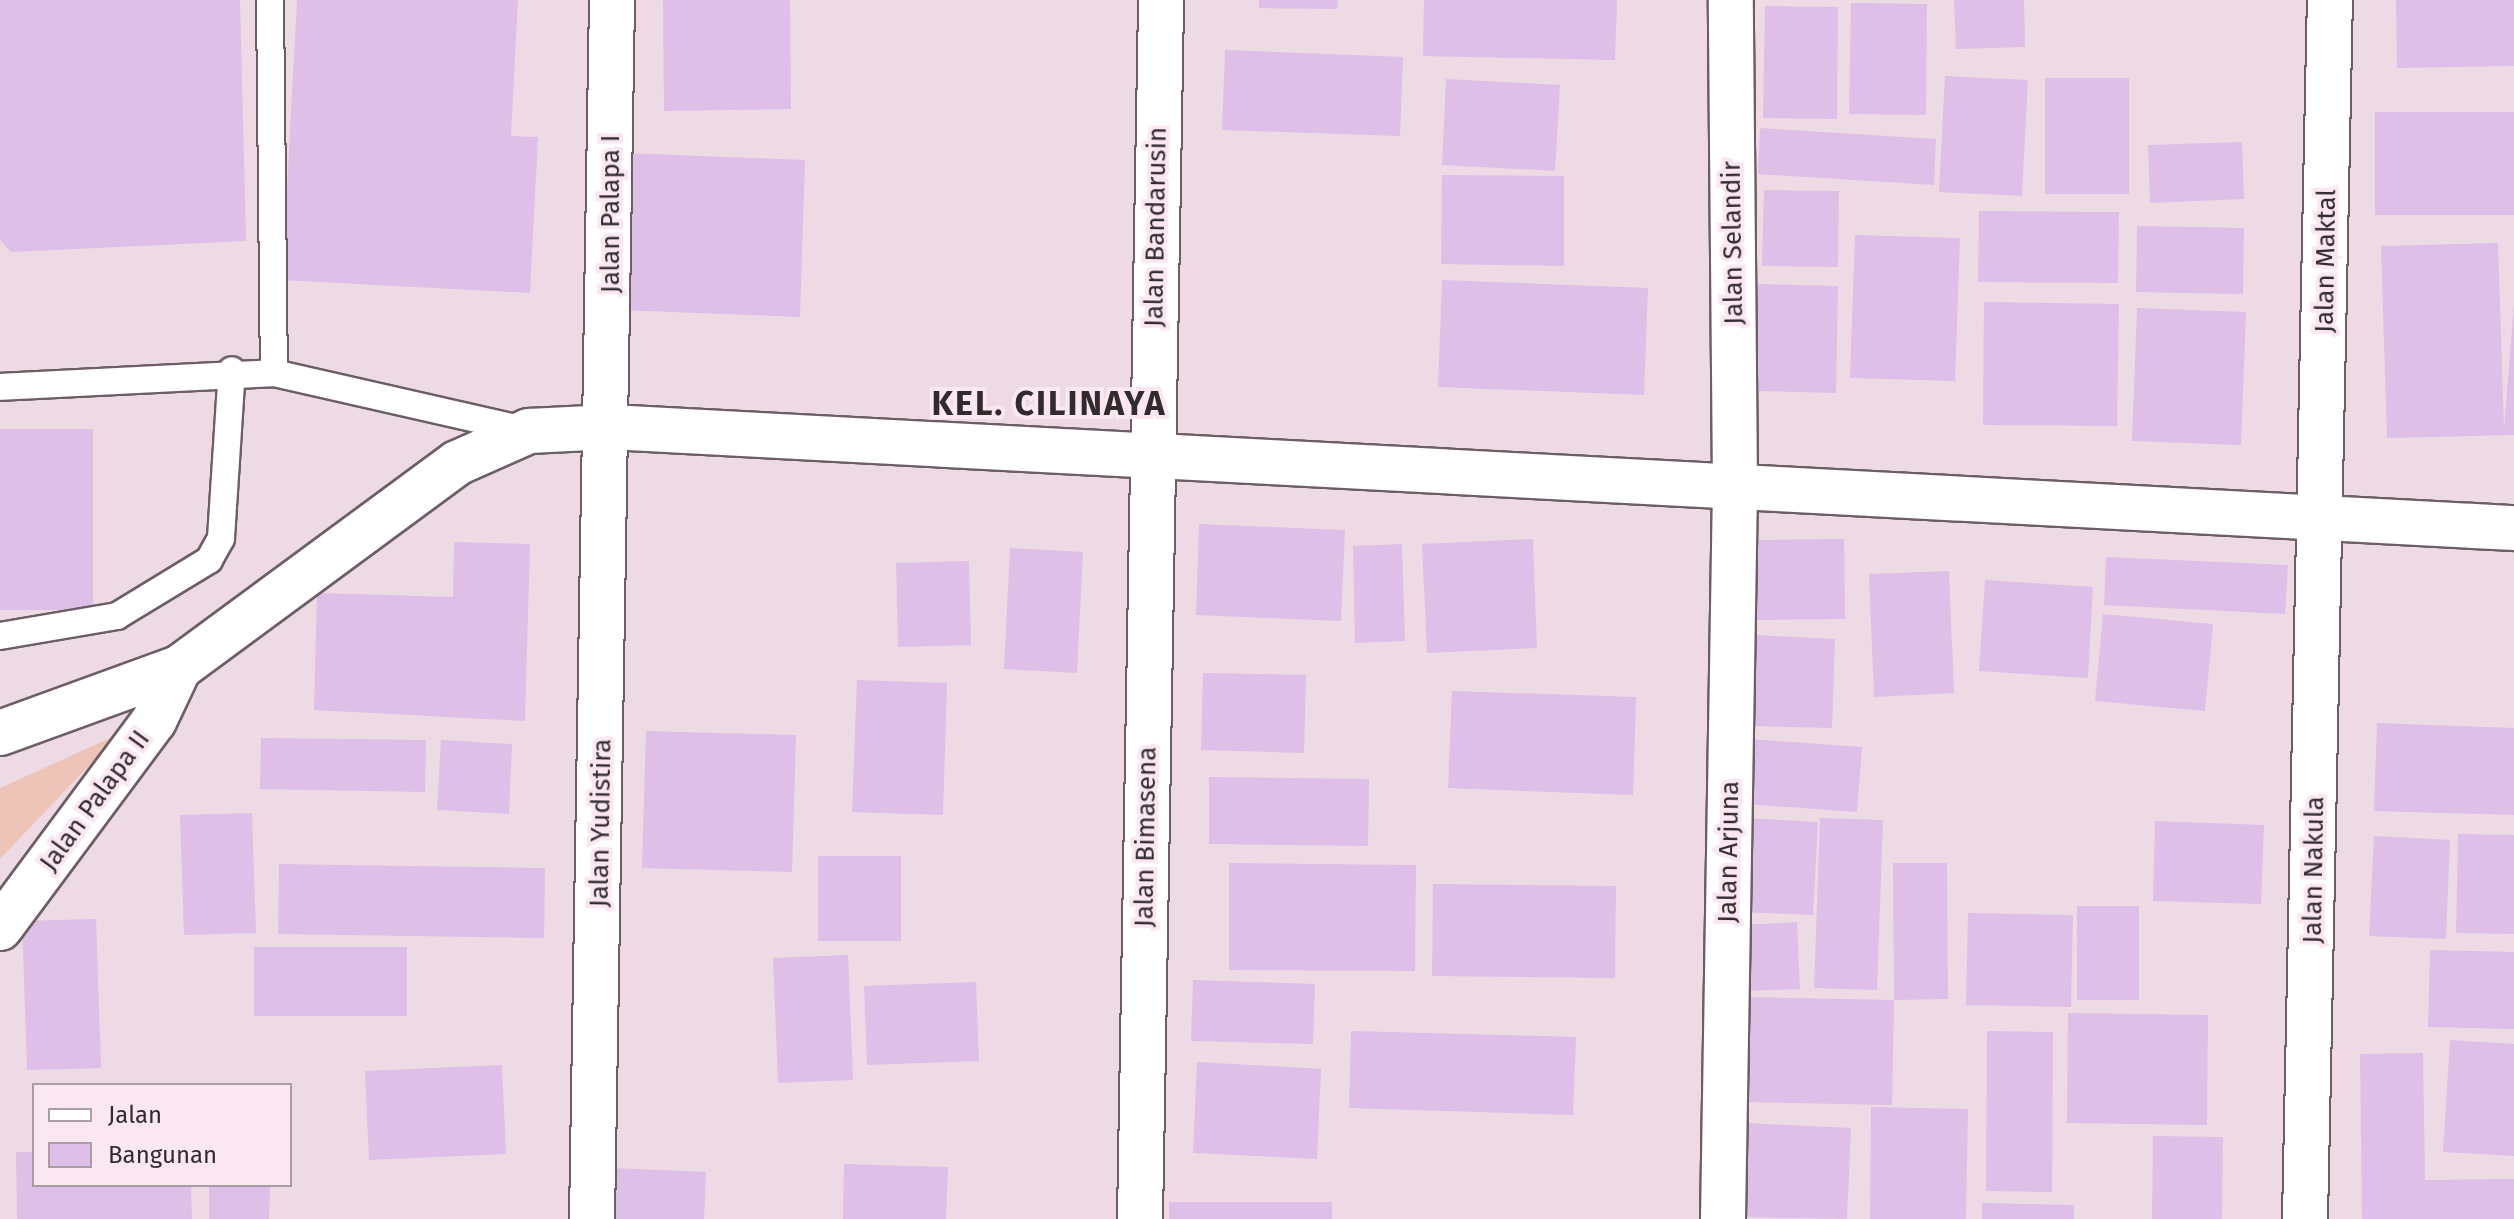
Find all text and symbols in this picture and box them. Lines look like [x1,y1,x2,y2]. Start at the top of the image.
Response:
street label: Jalan Bandarusin [1139,127,1173,327]
street label: Jalan Palapa I [595,135,627,293]
street label: Jalan Selandir [1716,161,1750,325]
street label: Jalan Maktal [2309,189,2343,333]
district label: KEL. CILINAYA [931,384,1167,424]
street label: Jalan Palapa II [33,725,157,877]
street label: Jalan Yudistira [584,738,618,908]
street label: Jalan Bimasena [1129,746,1163,928]
street label: Jalan Arjuna [1712,781,1746,923]
street label: Jalan Nakula [2297,796,2331,944]
legend [32,1083,292,1187]
text: Jalan [108,1101,162,1129]
text: Bangunan [108,1141,217,1169]

